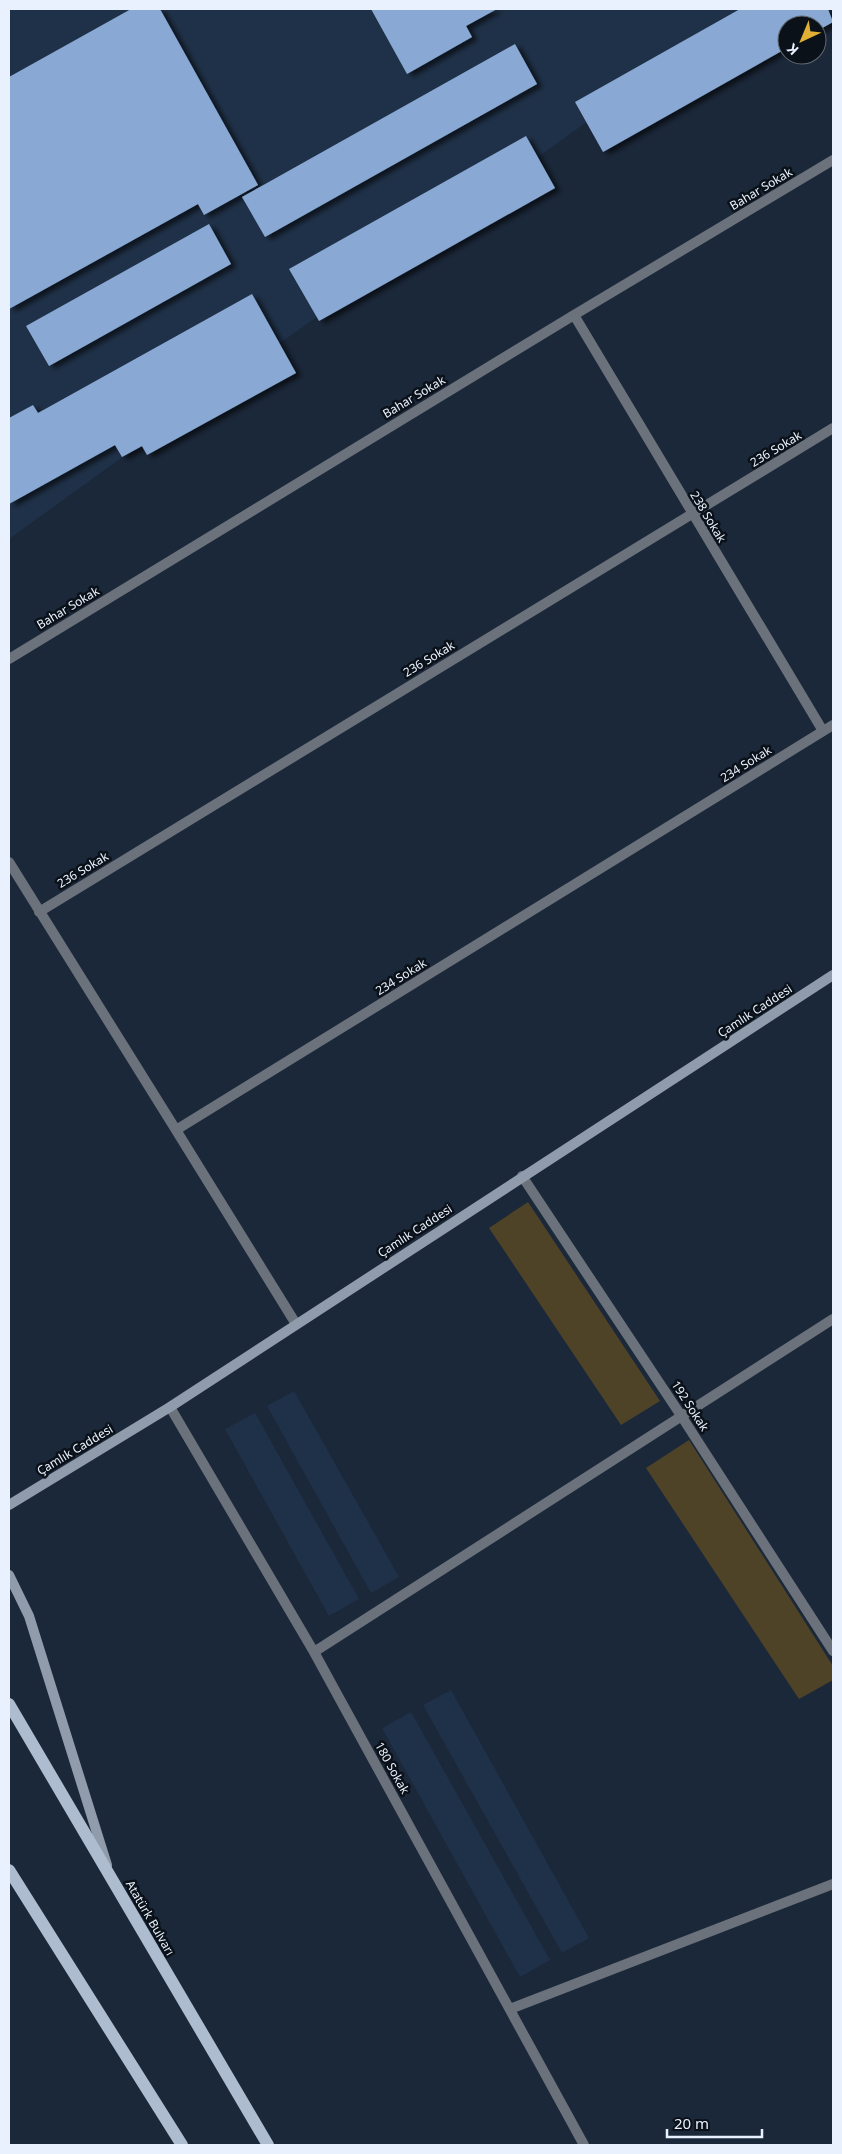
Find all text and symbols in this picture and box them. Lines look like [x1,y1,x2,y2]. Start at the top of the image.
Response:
north arrow [777,15,827,65]
text: K [782,39,803,60]
street label: Bahar Sokak [726,163,796,214]
street label: Bahar Sokak [379,371,449,422]
street label: 236 Sokak [747,426,805,471]
street label: 238 Sokak [686,488,731,546]
street label: Bahar Sokak [33,582,103,633]
street label: 236 Sokak [400,636,458,681]
street label: 234 Sokak [717,741,775,786]
street label: 236 Sokak [54,847,112,892]
street label: 234 Sokak [372,954,430,999]
street label: Çamlık Caddesi [714,980,795,1041]
street label: Çamlık Caddesi [374,1200,455,1261]
street label: 192 Sokak [668,1377,713,1435]
street label: Çamlık Caddesi [34,1420,116,1479]
street label: 180 Sokak [371,1739,414,1797]
street label: Atatürk Bulvarı [122,1877,179,1958]
scale bar [667,2106,762,2138]
text: 20 m [674,2113,709,2133]

